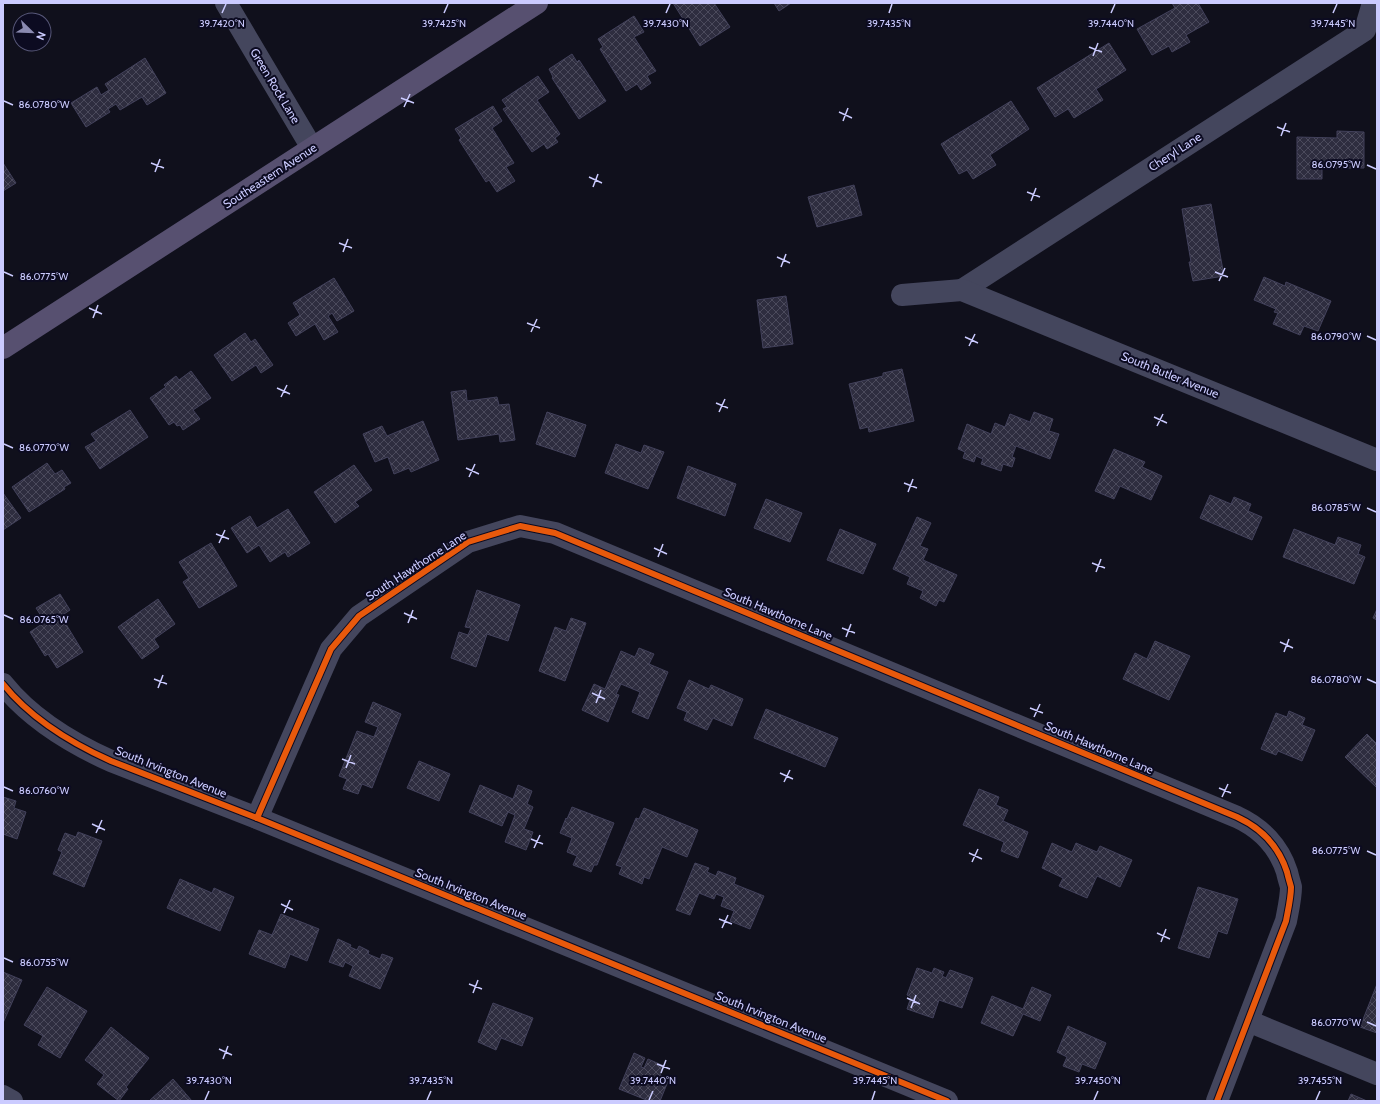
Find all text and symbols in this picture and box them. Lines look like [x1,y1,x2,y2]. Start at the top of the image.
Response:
north arrow [12,12,52,52]
text: 39.7420°N [199,17,245,30]
text: 39.7425°N [422,17,466,30]
text: 39.7430°N [643,17,689,30]
text: 39.7435°N [867,17,911,30]
text: 39.7440°N [1088,17,1134,30]
text: 39.7445°N [1311,17,1355,30]
text: N [33,30,49,42]
street label: Green Rock Lane [247,45,304,126]
text: 86.0780°W [19,98,70,111]
street label: Cheryl Lane [1145,129,1204,174]
street label: Southeastern Avenue [220,140,319,211]
text: 86.0795°W [1311,158,1361,171]
text: 86.0775°W [20,270,69,283]
text: 86.0790°W [1311,330,1362,343]
street label: South Butler Avenue [1119,348,1221,401]
text: 86.0770°W [19,441,69,454]
text: 86.0785°W [1311,501,1361,514]
street label: South Hawthorne Lane [363,527,469,604]
street label: South Hawthorne Lane [721,584,835,643]
text: 86.0765°W [20,613,69,626]
text: 86.0780°W [1311,673,1362,686]
street label: South Hawthorne Lane [1042,718,1156,777]
street label: South Irvington Avenue [113,742,229,801]
text: 86.0760°W [19,784,70,797]
text: 86.0775°W [1312,844,1361,857]
street label: South Irvington Avenue [413,864,529,923]
text: 86.0755°W [20,956,69,969]
street label: South Irvington Avenue [713,987,829,1046]
text: 86.0770°W [1311,1016,1361,1029]
text: 39.7430°N [186,1074,232,1087]
text: 39.7435°N [409,1074,453,1087]
text: 39.7440°N [630,1074,676,1087]
text: 39.7445°N [853,1074,897,1087]
text: 39.7450°N [1075,1074,1121,1087]
text: 39.7455°N [1298,1074,1342,1087]

